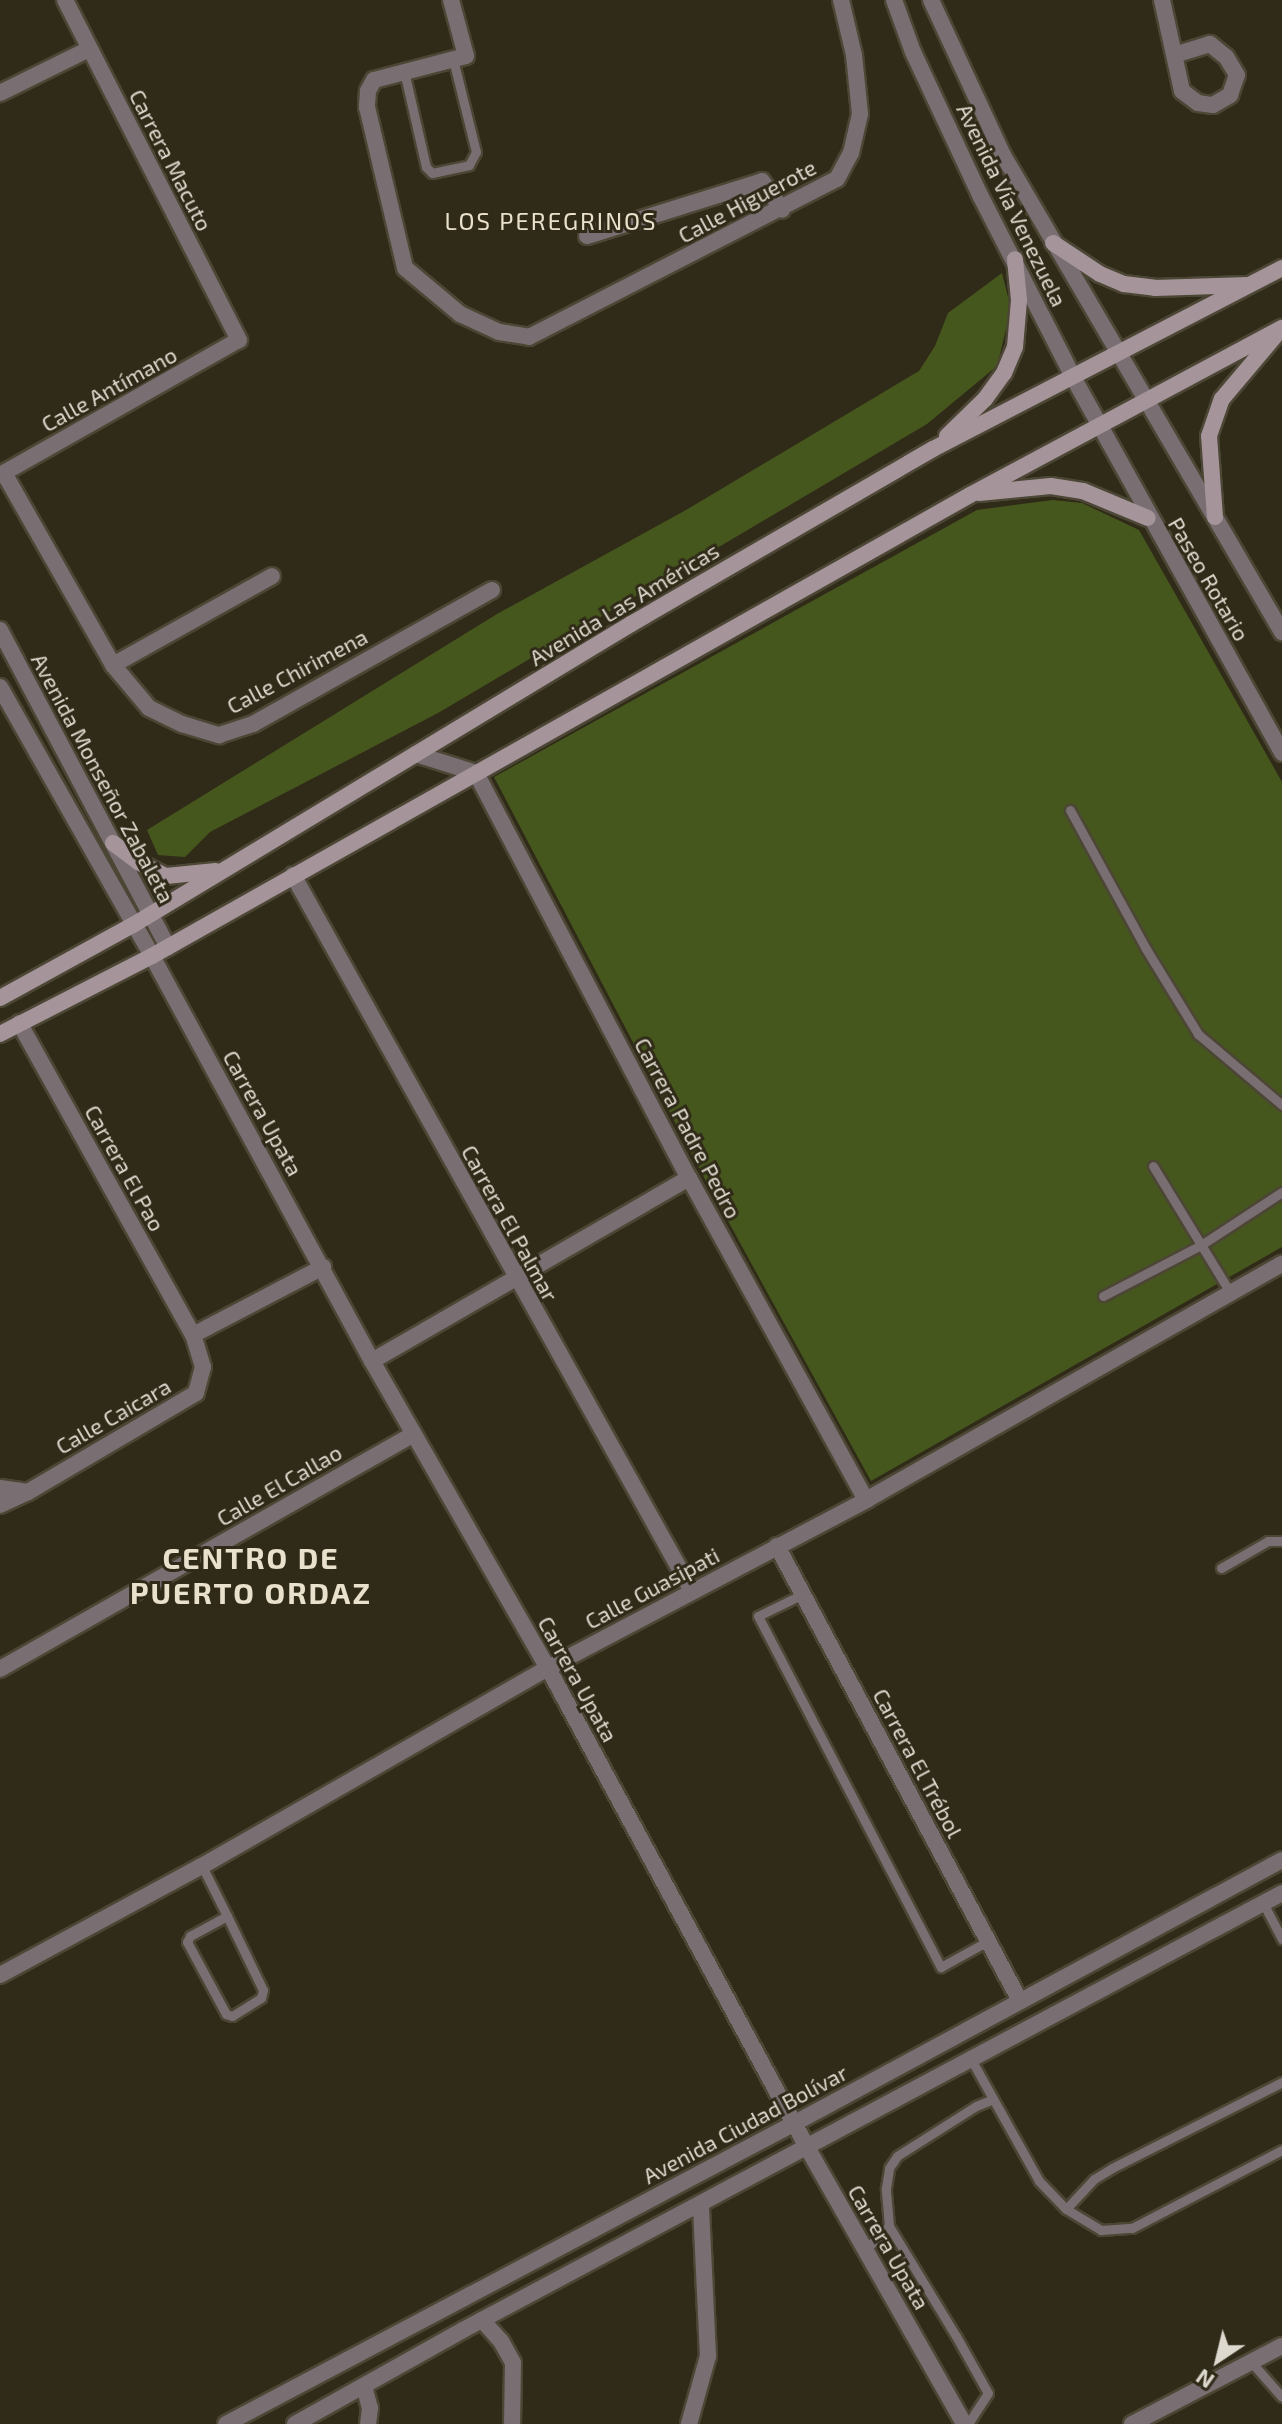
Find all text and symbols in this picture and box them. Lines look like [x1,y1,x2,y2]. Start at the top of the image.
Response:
street label: Carrera Macuto [124,85,218,235]
street label: Avenida Vía Venezuela [951,99,1073,311]
street label: Calle Higuerote [674,154,820,248]
district label: LOS PEREGRINOS [444,207,658,235]
street label: Calle Antímano [36,341,182,437]
street label: Paseo Rotario [1163,512,1255,646]
street label: Avenida Las Américas [524,537,724,671]
street label: Calle Chirimena [222,623,372,719]
street label: Avenida Monseñor Zabaleta [26,649,180,907]
street label: Carrera Padre Pedro [629,1033,747,1223]
street label: Carrera Upata [218,1046,308,1180]
street label: Carrera El Pao [79,1100,171,1236]
street label: Carrera El Palmar [456,1140,564,1306]
street label: Calle Caicara [51,1373,175,1459]
street label: Calle El Callao [212,1438,346,1532]
district label: CENTRO DE PUERTO ORDAZ [130,1539,372,1610]
street label: Calle Guasipati [580,1542,724,1634]
street label: Carrera Upata [533,1612,623,1746]
street label: Carrera El Trébol [867,1684,969,1842]
street label: Avenida Ciudad Bolívar [638,2059,852,2189]
street label: Carrera Upata [843,2180,935,2314]
north arrow [1178,2320,1258,2400]
text: N [1190,2364,1218,2395]

